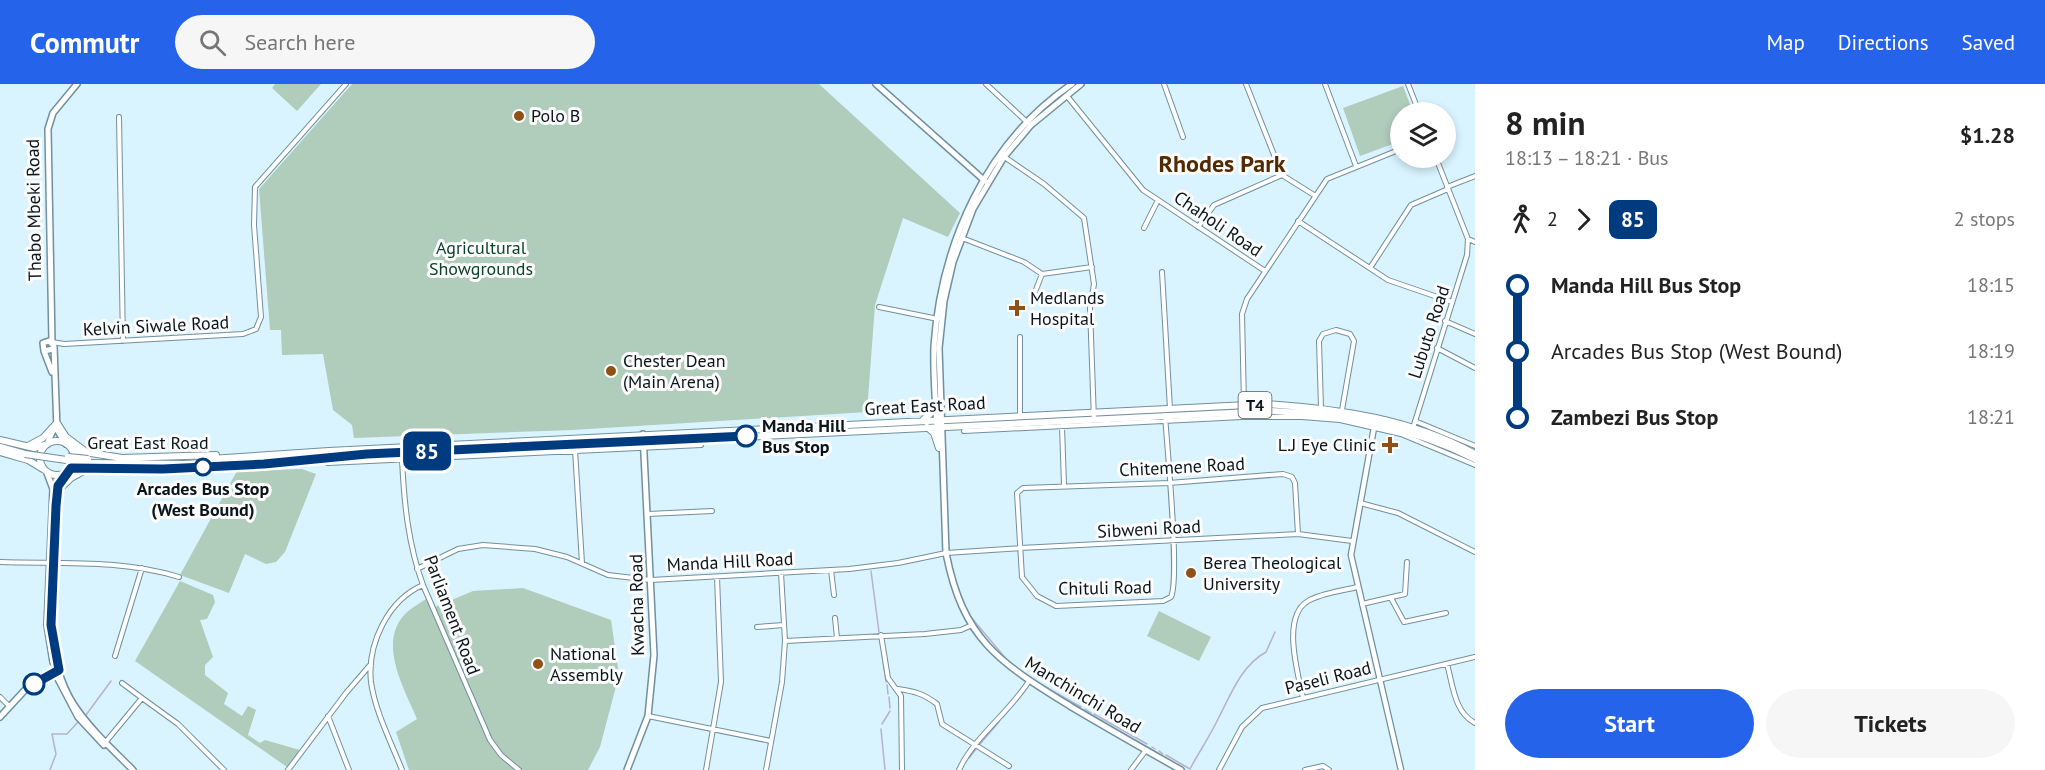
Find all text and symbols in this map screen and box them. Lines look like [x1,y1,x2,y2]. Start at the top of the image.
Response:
search box [175,15,595,69]
text: Commutr [30,24,139,61]
icon: search [196,26,229,59]
text: Search here [244,28,355,56]
text: Map [1766,29,1805,56]
text: Directions [1838,29,1929,56]
text: Saved [1962,29,2015,56]
text: 8 min [1505,101,1586,144]
map controls [1390,102,1456,168]
button: layers [1390,102,1456,168]
place label: Polo B [531,104,580,127]
marker: Polo B [512,109,526,123]
text: $1.28 [1960,121,2015,149]
street label: Thabo Mbeki Road [21,139,46,281]
text: 18:13 – 18:21 · Bus [1505,145,1669,171]
district label: Rhodes Park [1159,148,1286,179]
street label: Chaholi Road [1170,186,1267,262]
icon: walk [1505,203,1538,236]
icon: forward [1567,203,1600,236]
text: 2 [1547,206,1558,232]
text: 85 [1621,206,1645,233]
text: 2 stops [1954,206,2015,232]
park label: Agricultural Showgrounds [429,236,533,280]
text: Manda Hill Bus Stop [1551,271,1741,299]
text: 18:15 [1967,272,2015,298]
street label: Lubuto Road [1403,282,1454,381]
place label: Medlands Hospital [1030,286,1104,330]
marker: Medlands Hospital [1008,299,1026,317]
street label: Kelvin Siwale Road [82,310,230,341]
text: Arcades Bus Stop (West Bound) [1551,337,1842,365]
text: 18:19 [1967,338,2015,364]
place label: Chester Dean (Main Arena) [623,349,726,393]
marker: Chester Dean (Main Arena) [604,364,618,378]
street label: Great East Road [864,391,986,420]
road number: T4 [1238,392,1272,418]
text: Zambezi Bus Stop [1551,403,1718,431]
text: 18:21 [1967,404,2015,430]
place label: Manda Hill Bus Stop [762,414,846,458]
marker: Manda Hill Bus Stop [735,425,757,447]
street label: Great East Road [87,431,209,454]
line badge: 85 [400,432,454,470]
place label: L.J Eye Clinic [1278,433,1376,456]
marker: L.J Eye Clinic [1381,436,1399,454]
text: 85 [415,438,439,465]
street label: Chitemene Road [1119,452,1245,481]
marker: Arcades Bus Stop (West Bound) [194,458,212,476]
place label: Arcades Bus Stop (West Bound) [137,477,270,521]
street label: Sibweni Road [1097,514,1201,543]
street label: Manda Hill Road [666,547,794,576]
place label: Berea Theological University [1203,551,1342,595]
street label: Parliament Road [419,552,486,678]
street label: Kwacha Road [624,554,649,656]
marker: Berea Theological University [1184,566,1198,580]
street label: Chituli Road [1058,575,1152,600]
place label: National Assembly [550,642,623,686]
street label: Manchinchi Road [1021,651,1145,738]
street label: Paseli Road [1282,656,1373,699]
marker: National Assembly [531,657,545,671]
unlabelled marker [23,673,45,695]
button: Start [1505,689,1754,758]
button: Tickets [1766,689,2015,758]

